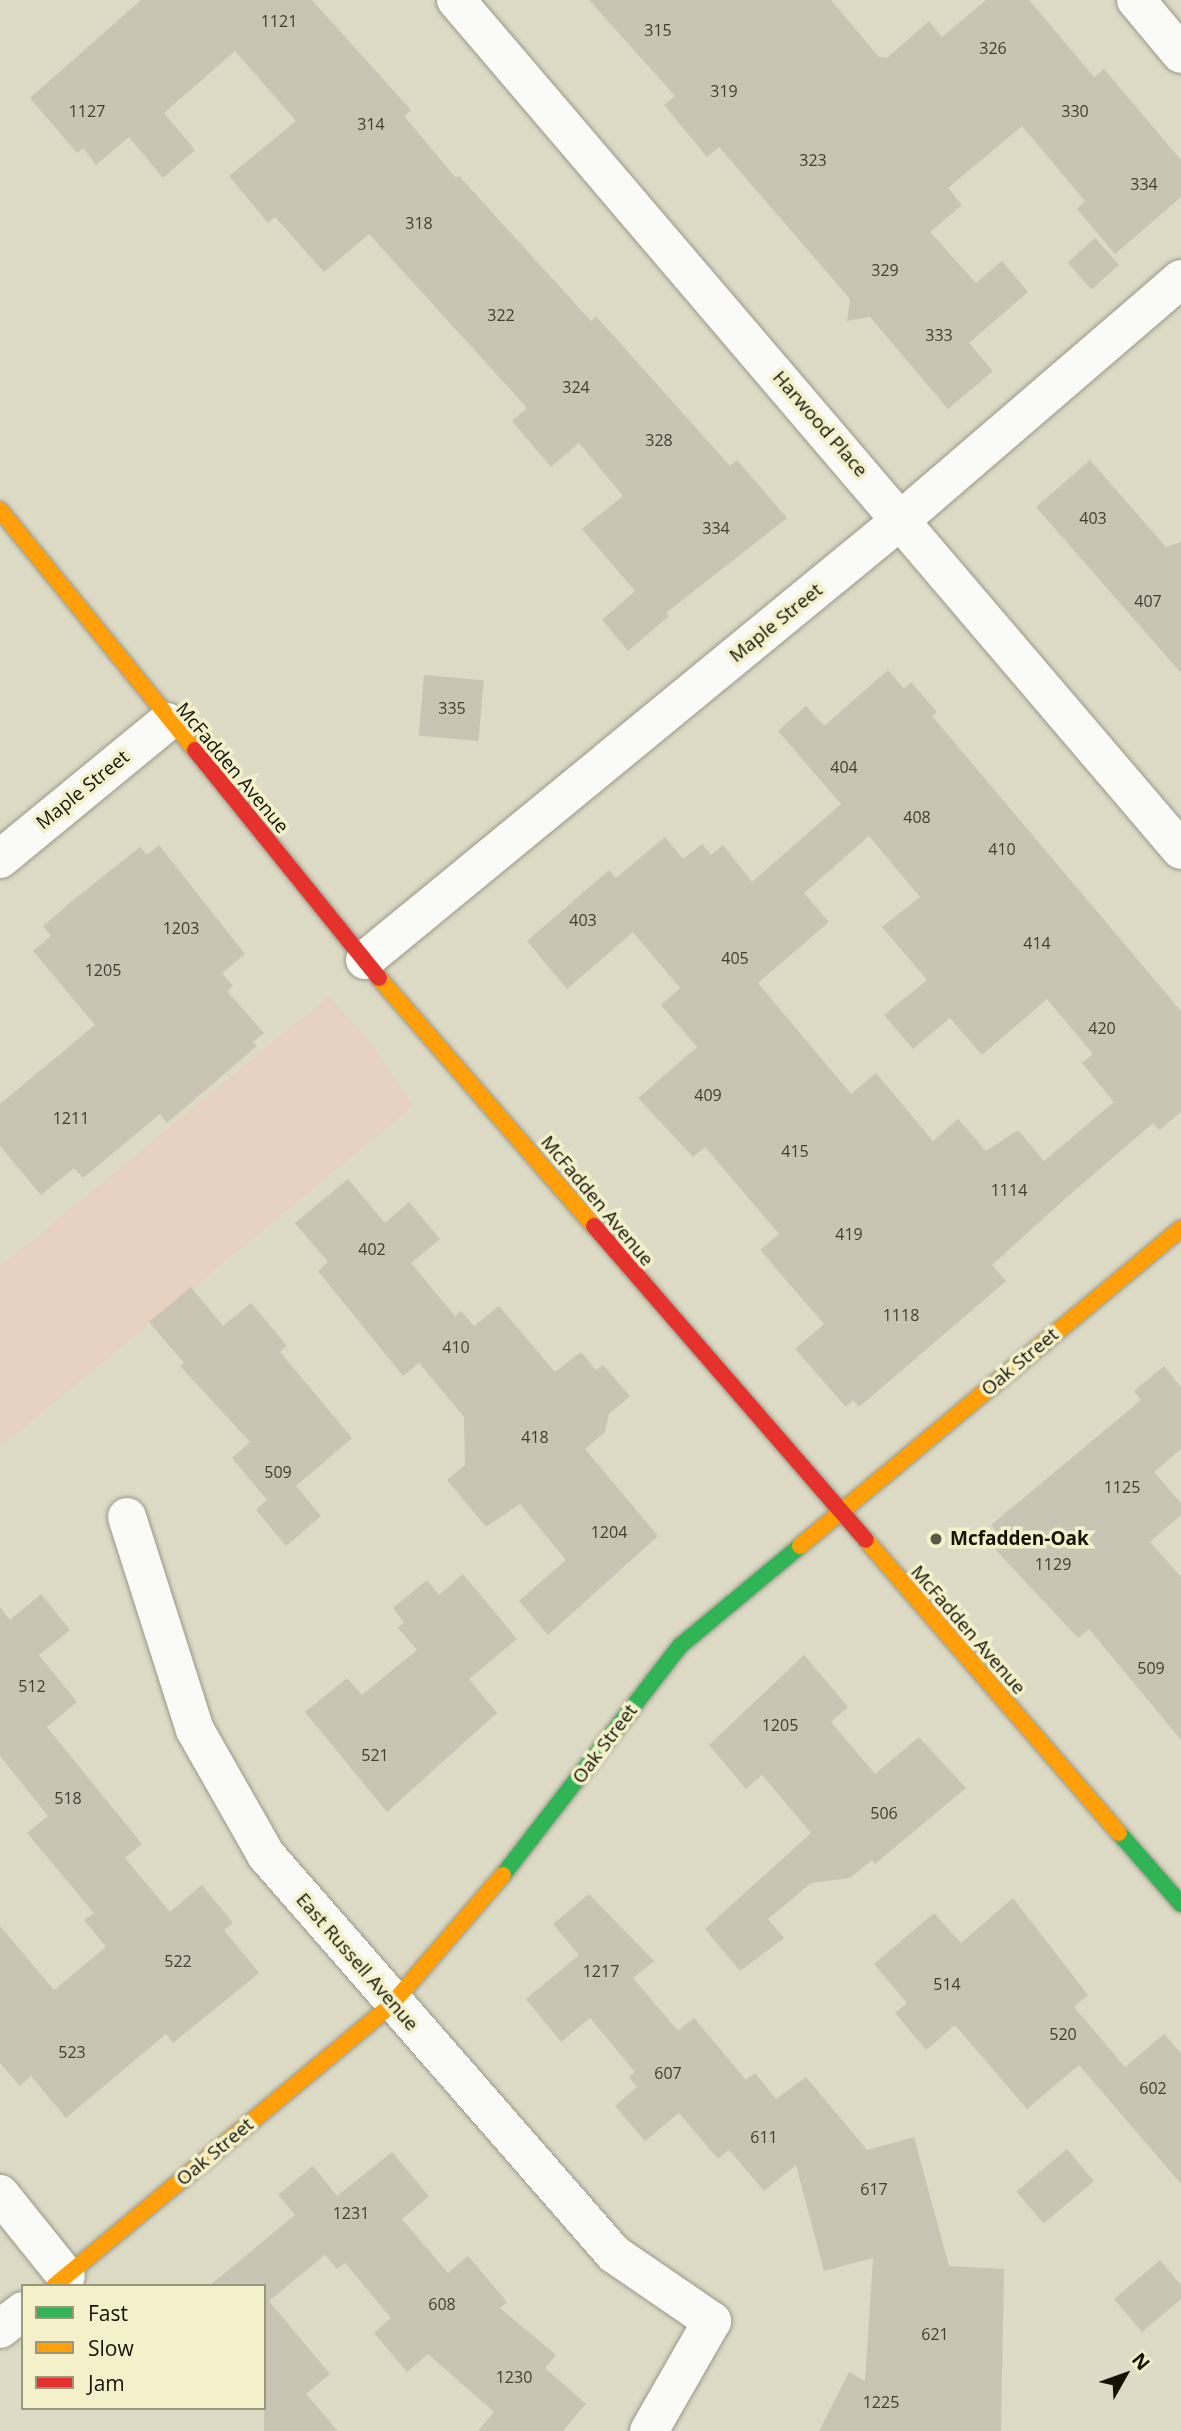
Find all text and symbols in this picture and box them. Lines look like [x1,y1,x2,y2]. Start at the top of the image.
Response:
house number: 1121 [261,11,297,31]
house number: 315 [644,20,672,40]
house number: 326 [979,38,1007,58]
house number: 319 [710,81,738,101]
house number: 1127 [69,101,105,121]
house number: 330 [1061,101,1089,121]
house number: 314 [357,114,385,134]
house number: 323 [799,150,827,170]
house number: 334 [1130,174,1158,194]
house number: 318 [405,213,433,233]
house number: 329 [871,260,899,280]
house number: 322 [487,305,515,325]
house number: 333 [925,325,953,345]
street label: Harwood Place [768,366,872,482]
house number: 324 [562,377,590,397]
house number: 328 [645,430,673,450]
house number: 403 [1079,508,1107,528]
house number: 334 [702,518,730,538]
street label: Maple Street [725,579,827,667]
house number: 407 [1134,591,1162,611]
street label: McFadden Avenue [171,698,293,838]
house number: 335 [438,698,466,718]
street label: Maple Street [32,746,134,834]
house number: 404 [830,757,858,777]
house number: 408 [903,807,931,827]
house number: 410 [988,839,1016,859]
house number: 403 [569,910,597,930]
house number: 1203 [163,918,199,938]
house number: 414 [1023,933,1051,953]
house number: 405 [721,948,749,968]
house number: 1205 [85,960,121,980]
house number: 420 [1088,1018,1116,1038]
house number: 409 [694,1085,722,1105]
house number: 1211 [53,1108,89,1128]
street label: McFadden Avenue [536,1131,658,1271]
house number: 415 [781,1141,809,1161]
house number: 1114 [991,1180,1027,1200]
house number: 419 [835,1224,863,1244]
house number: 402 [358,1239,386,1259]
house number: 1118 [883,1305,919,1325]
street label: Oak Street [977,1323,1063,1401]
house number: 410 [442,1337,470,1357]
house number: 418 [521,1427,549,1447]
house number: 509 [264,1462,292,1482]
house number: 1125 [1104,1477,1140,1497]
house number: 1204 [591,1522,627,1542]
place label: Mcfadden-Oak [950,1528,1089,1550]
marker: Mcfadden-Oak [928,1531,944,1547]
house number: 1129 [1035,1554,1071,1574]
street label: McFadden Avenue [906,1561,1030,1699]
house number: 509 [1137,1658,1165,1678]
house number: 512 [18,1676,46,1696]
street label: Oak Street [568,1700,642,1788]
house number: 1205 [762,1715,798,1735]
house number: 521 [361,1745,389,1765]
house number: 518 [54,1788,82,1808]
house number: 506 [870,1803,898,1823]
street label: East Russell Avenue [291,1889,423,2035]
house number: 522 [164,1951,192,1971]
house number: 1217 [583,1961,619,1981]
house number: 514 [933,1974,961,1994]
house number: 520 [1049,2024,1077,2044]
house number: 523 [58,2042,86,2062]
house number: 607 [654,2063,682,2083]
house number: 602 [1139,2078,1167,2098]
street label: Oak Street [172,2113,258,2191]
house number: 611 [750,2127,778,2147]
house number: 617 [860,2179,888,2199]
house number: 1231 [333,2203,369,2223]
legend [21,2284,266,2410]
house number: 608 [428,2294,456,2314]
text: Fast [88,2299,128,2327]
house number: 621 [921,2324,949,2344]
text: Slow [88,2334,134,2362]
north arrow [1090,2340,1160,2410]
text: N [1126,2347,1156,2376]
house number: 1230 [496,2367,532,2387]
text: Jam [88,2369,125,2397]
house number: 1225 [863,2392,899,2412]

